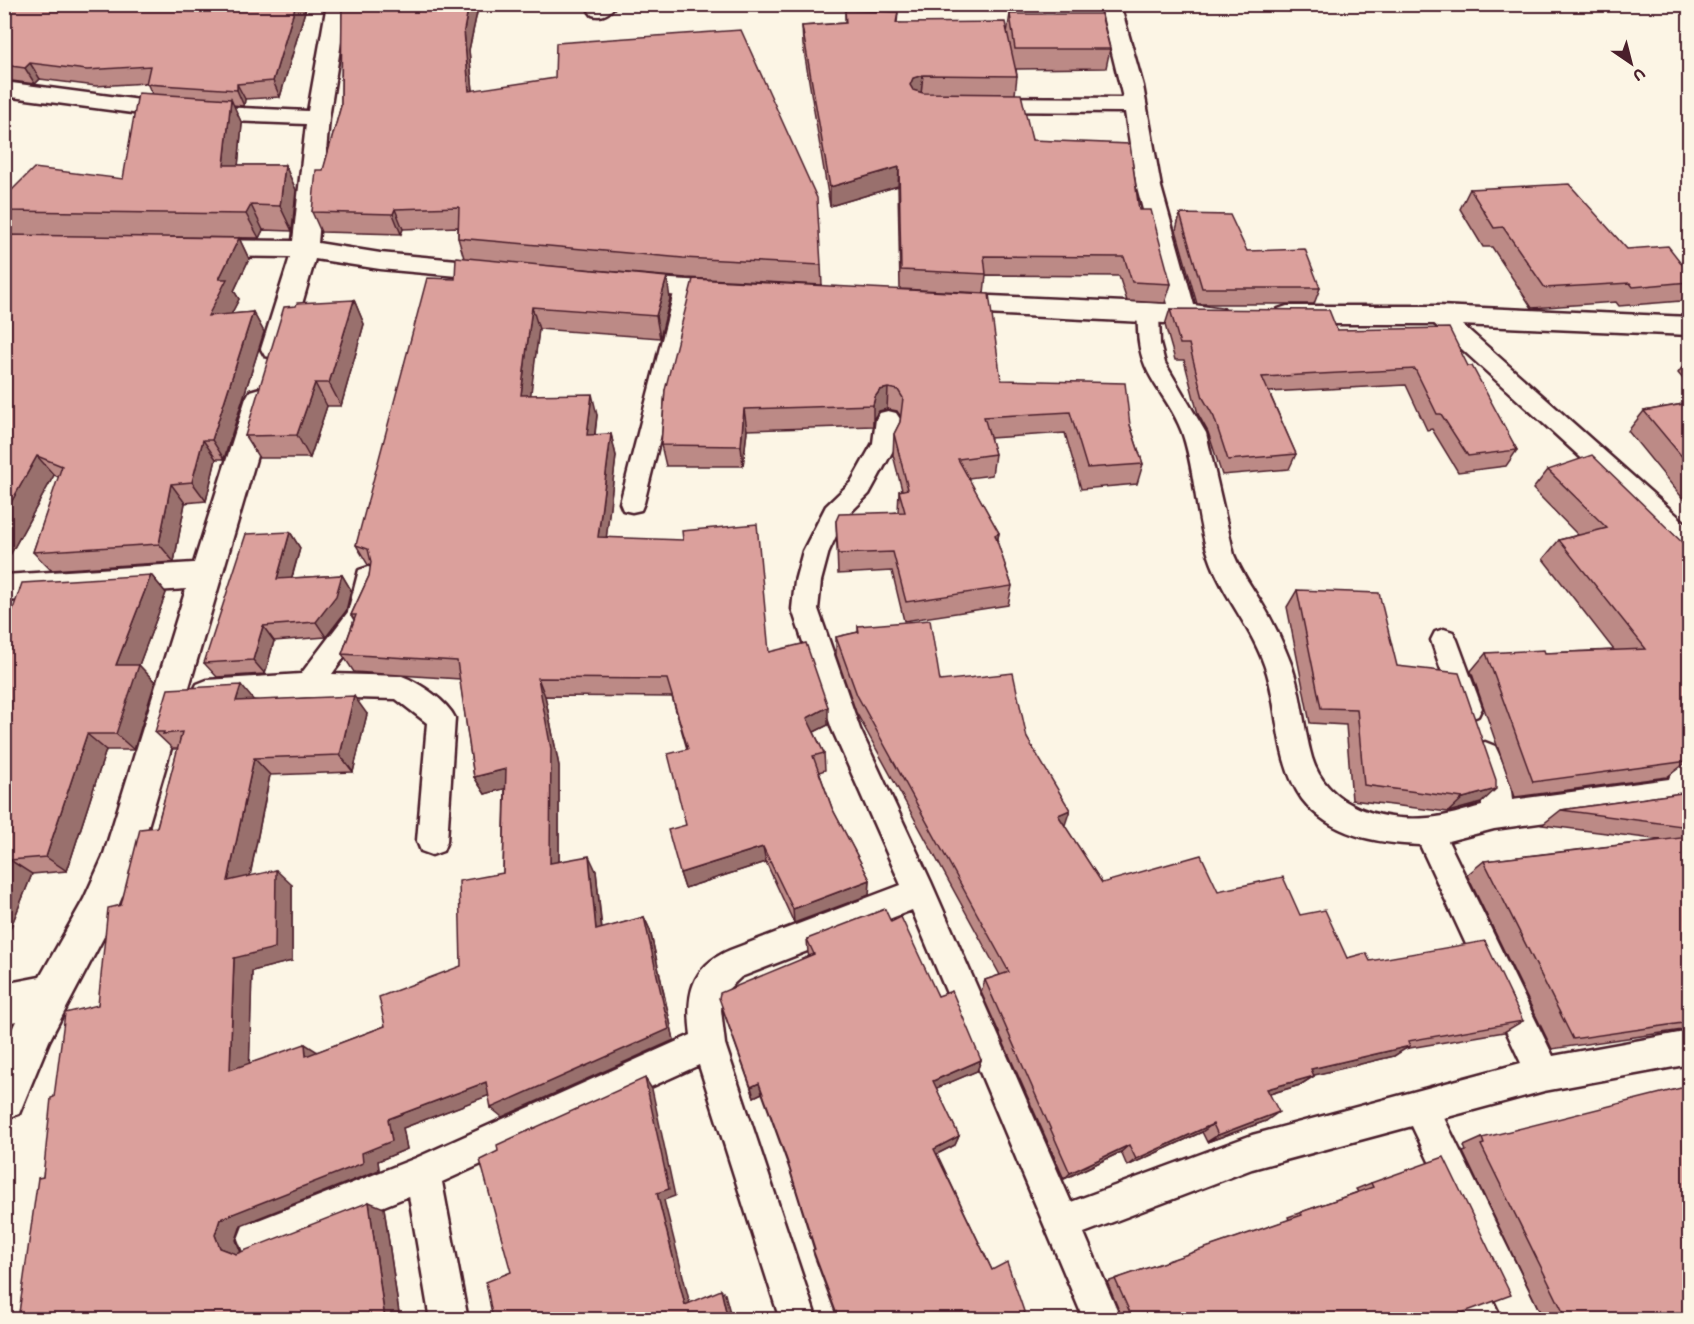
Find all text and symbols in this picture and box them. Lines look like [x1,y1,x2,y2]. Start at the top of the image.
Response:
north arrow [1601,33,1661,93]
text: U [1630,64,1649,86]

